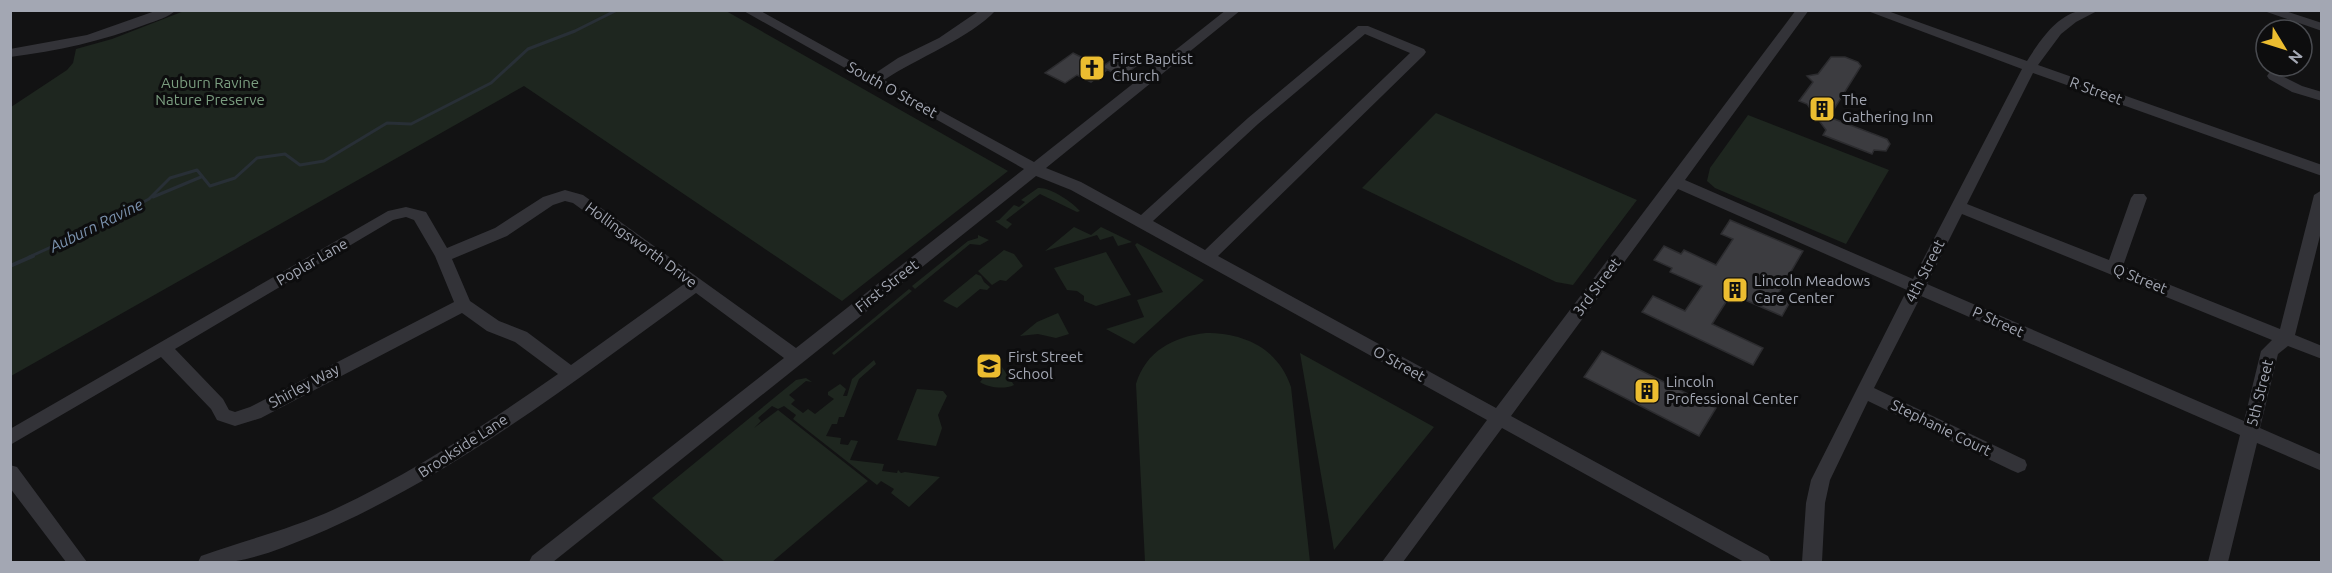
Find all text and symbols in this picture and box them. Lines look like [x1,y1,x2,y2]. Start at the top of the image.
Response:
north arrow [2254,18,2314,78]
text: N [2285,47,2307,67]
place label: First Baptist Church [1112,50,1193,84]
church icon: First Baptist Church [1077,53,1107,83]
street label: South O Street [844,58,940,121]
street label: R Street [2068,73,2125,108]
park label: Auburn Ravine Nature Preserve [155,74,265,108]
place label: The Gathering Inn [1842,91,1933,125]
building icon: The Gathering Inn [1807,94,1837,124]
water label: Auburn Ravine [45,195,146,256]
street label: Hollingsworth Drive [582,198,700,291]
street label: Poplar Lane [273,234,350,289]
street label: 4th Street [1901,236,1948,305]
street label: 3rd Street [1569,254,1624,319]
street label: First Street [852,256,922,315]
street label: Q Street [2111,260,2170,297]
place label: Lincoln Meadows Care Center [1754,272,1870,306]
building icon: Lincoln Meadows Care Center [1720,275,1750,305]
street label: P Street [1970,303,2027,340]
street label: O Street [1370,342,1428,385]
place label: First Street School [1008,348,1083,382]
school or university icon: First Street School [974,351,1004,381]
street label: 5th Street [2243,358,2276,428]
street label: Shirley Way [266,360,342,411]
place label: Lincoln Professional Center [1666,373,1799,407]
building icon: Lincoln Professional Center [1632,376,1662,406]
street label: Stephanie Court [1888,396,1994,459]
street label: Brookside Lane [415,410,511,481]

